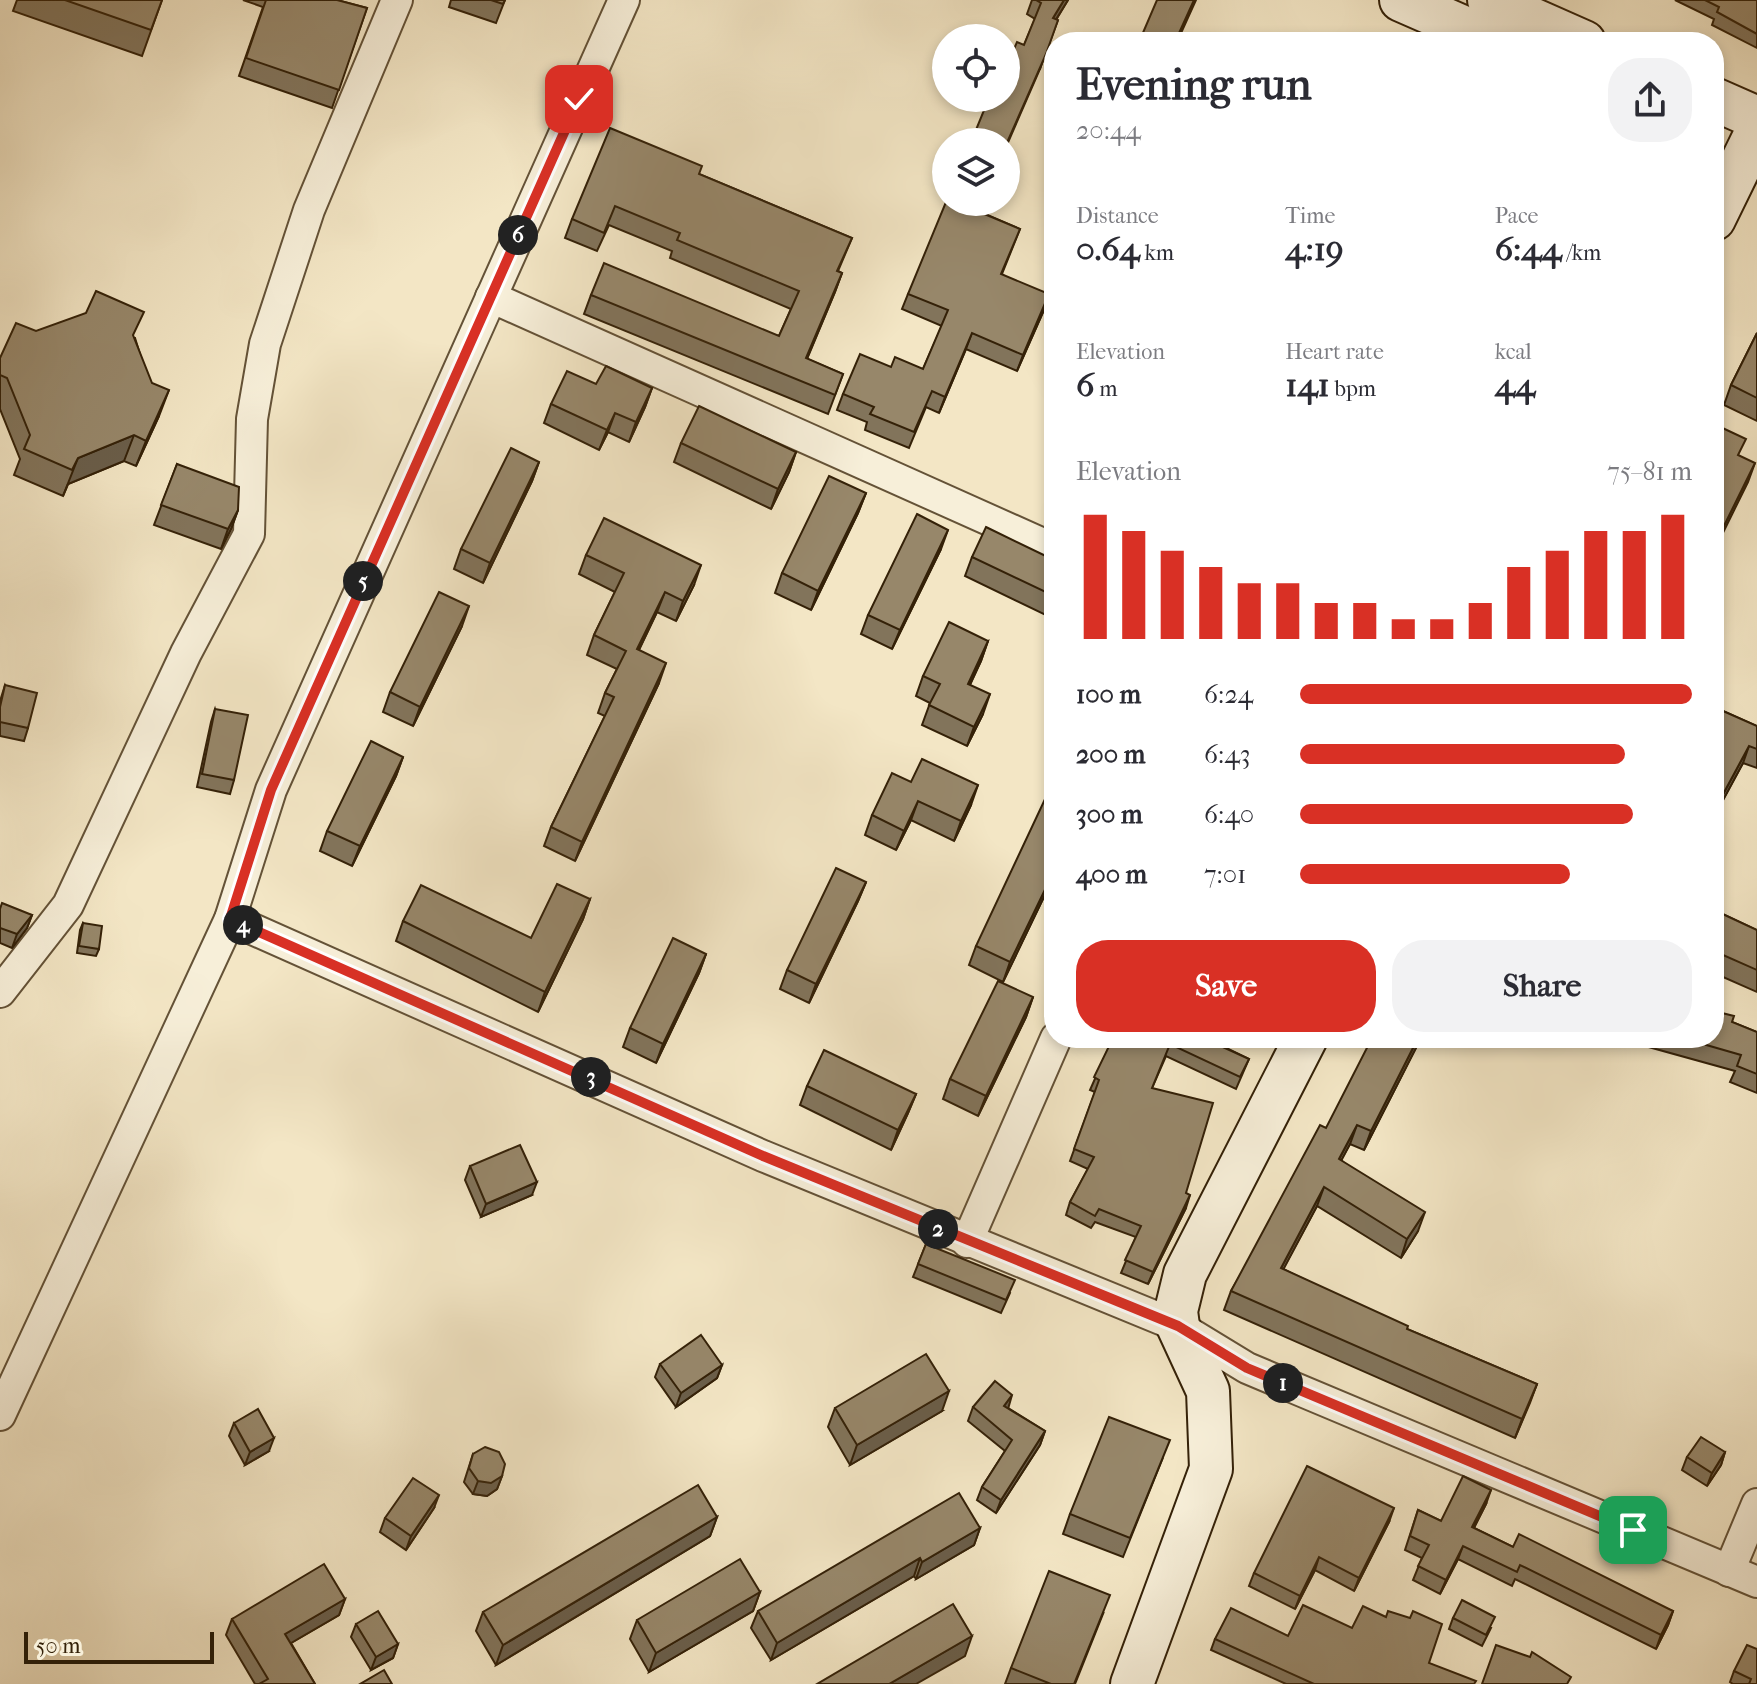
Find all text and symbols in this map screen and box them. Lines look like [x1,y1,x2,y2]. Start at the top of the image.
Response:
map controls [932,24,1020,216]
button: locate [932,24,1020,112]
button: share [1608,58,1692,142]
text: Evening run [1076,59,1311,110]
pin [545,65,613,133]
icon: check [557,77,601,121]
text: 20:44 [1076,115,1141,146]
button: layers [932,128,1020,216]
text: Distance [1076,203,1159,229]
text: Time [1285,203,1335,229]
text: Pace [1495,203,1538,229]
pin: 6 [498,215,538,255]
text: 6 [512,222,524,248]
text: 0.64 [1076,229,1140,269]
text: 4:19 [1285,229,1344,269]
text: 6:44 [1495,229,1562,269]
text: km [1140,240,1174,266]
text: /km [1562,240,1601,266]
text: Elevation [1076,339,1165,365]
text: Heart rate [1285,339,1384,365]
text: kcal [1495,339,1532,365]
text: 6 [1076,365,1094,405]
text: 141 [1285,365,1330,405]
text: 44 [1495,365,1535,405]
text: m [1094,376,1117,402]
text: bpm [1330,376,1376,402]
text: Elevation [1076,456,1181,487]
text: 75–81 m [1607,456,1692,487]
pin: 5 [343,561,383,601]
text: 5 [358,568,368,594]
text: 100 m [1076,679,1141,710]
text: 6:24 [1204,679,1253,710]
text: 200 m [1076,739,1145,770]
text: 6:43 [1204,739,1250,770]
text: 300 m [1076,799,1143,830]
text: 6:40 [1204,799,1254,830]
text: 400 m [1076,859,1147,890]
text: 7:01 [1204,859,1246,890]
pin: 4 [223,905,263,945]
text: 4 [237,912,250,938]
button: Save [1076,940,1376,1032]
button: Share [1392,940,1692,1032]
pin: 3 [571,1057,611,1097]
text: 3 [586,1064,596,1090]
pin: 2 [918,1209,958,1249]
text: 2 [932,1216,944,1242]
pin: 1 [1263,1363,1303,1403]
text: 1 [1279,1370,1287,1396]
pin [1599,1496,1667,1564]
icon: arrive [1611,1508,1655,1552]
scale bar [24,1628,214,1664]
text: 50 m [36,1633,81,1659]

